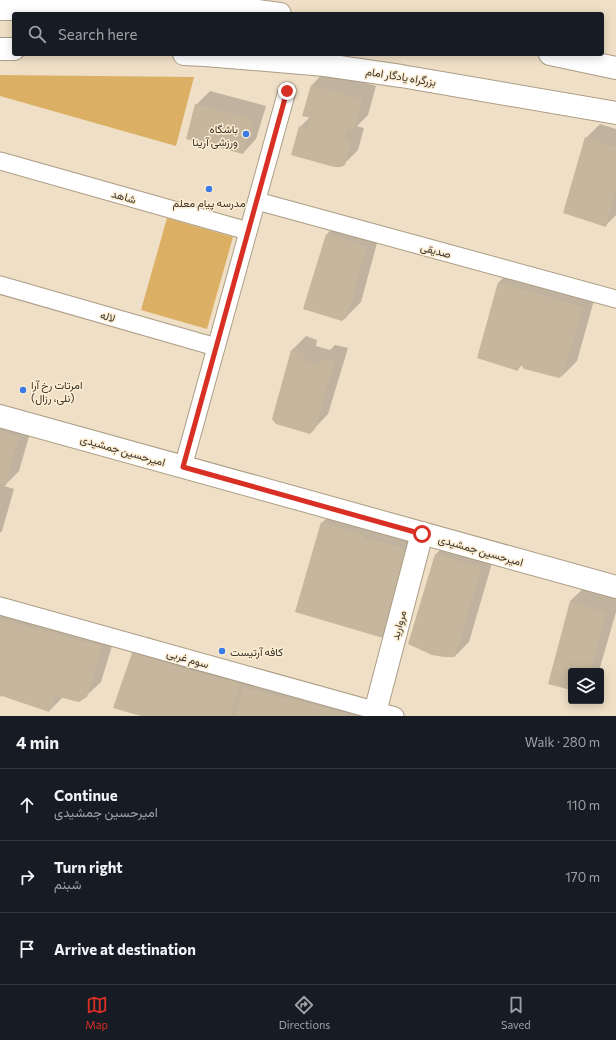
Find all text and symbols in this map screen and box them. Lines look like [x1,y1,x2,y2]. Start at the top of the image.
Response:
search box [12,12,604,56]
icon: search [26,23,48,45]
text: Search here [58,25,137,43]
street label: بزرگراه یادگار امام [365,64,437,90]
route end [278,82,296,100]
place label: باشگاه ورزشی آرینا [192,122,238,149]
marker: باشگاه ورزشی آرینا [241,129,251,139]
marker: مدرسه پیام معلم [204,184,214,194]
street label: شاهد [110,186,138,206]
place label: مدرسه پیام معلم [172,196,246,211]
street label: صدیقی [419,240,453,261]
street label: لاله [99,308,117,324]
place label: امرتات رخ آرا (نلی، رزال) [31,378,83,405]
marker: امرتات رخ آرا (نلی، رزال) [18,385,28,395]
street label: امیرحسین جمشیدی [79,432,167,469]
route start [413,525,431,543]
street label: امیرحسین جمشیدی [437,532,525,569]
street label: مروارید [388,608,409,642]
place label: کافه آرتیست [230,645,283,659]
street label: سوم غربی [165,646,211,672]
marker: کافه آرتیست [217,646,227,656]
map controls [568,668,604,704]
button: layers [568,668,604,704]
text: 4 min [16,732,59,753]
text: Walk · 280 m [525,734,600,750]
text: Continue [54,786,118,804]
icon: ahead [16,794,38,816]
text: 110 m [567,797,600,813]
text: امیرحسین جمشیدی [54,804,158,820]
text: Turn right [54,858,123,876]
icon: right [16,866,38,888]
text: 170 m [565,869,600,885]
text: شبنم [54,876,81,892]
icon: arrive [16,938,38,960]
text: Arrive at destination [54,940,196,958]
tab: Map [85,994,108,1031]
tab: Directions [279,994,330,1031]
tab: Saved [501,994,531,1031]

